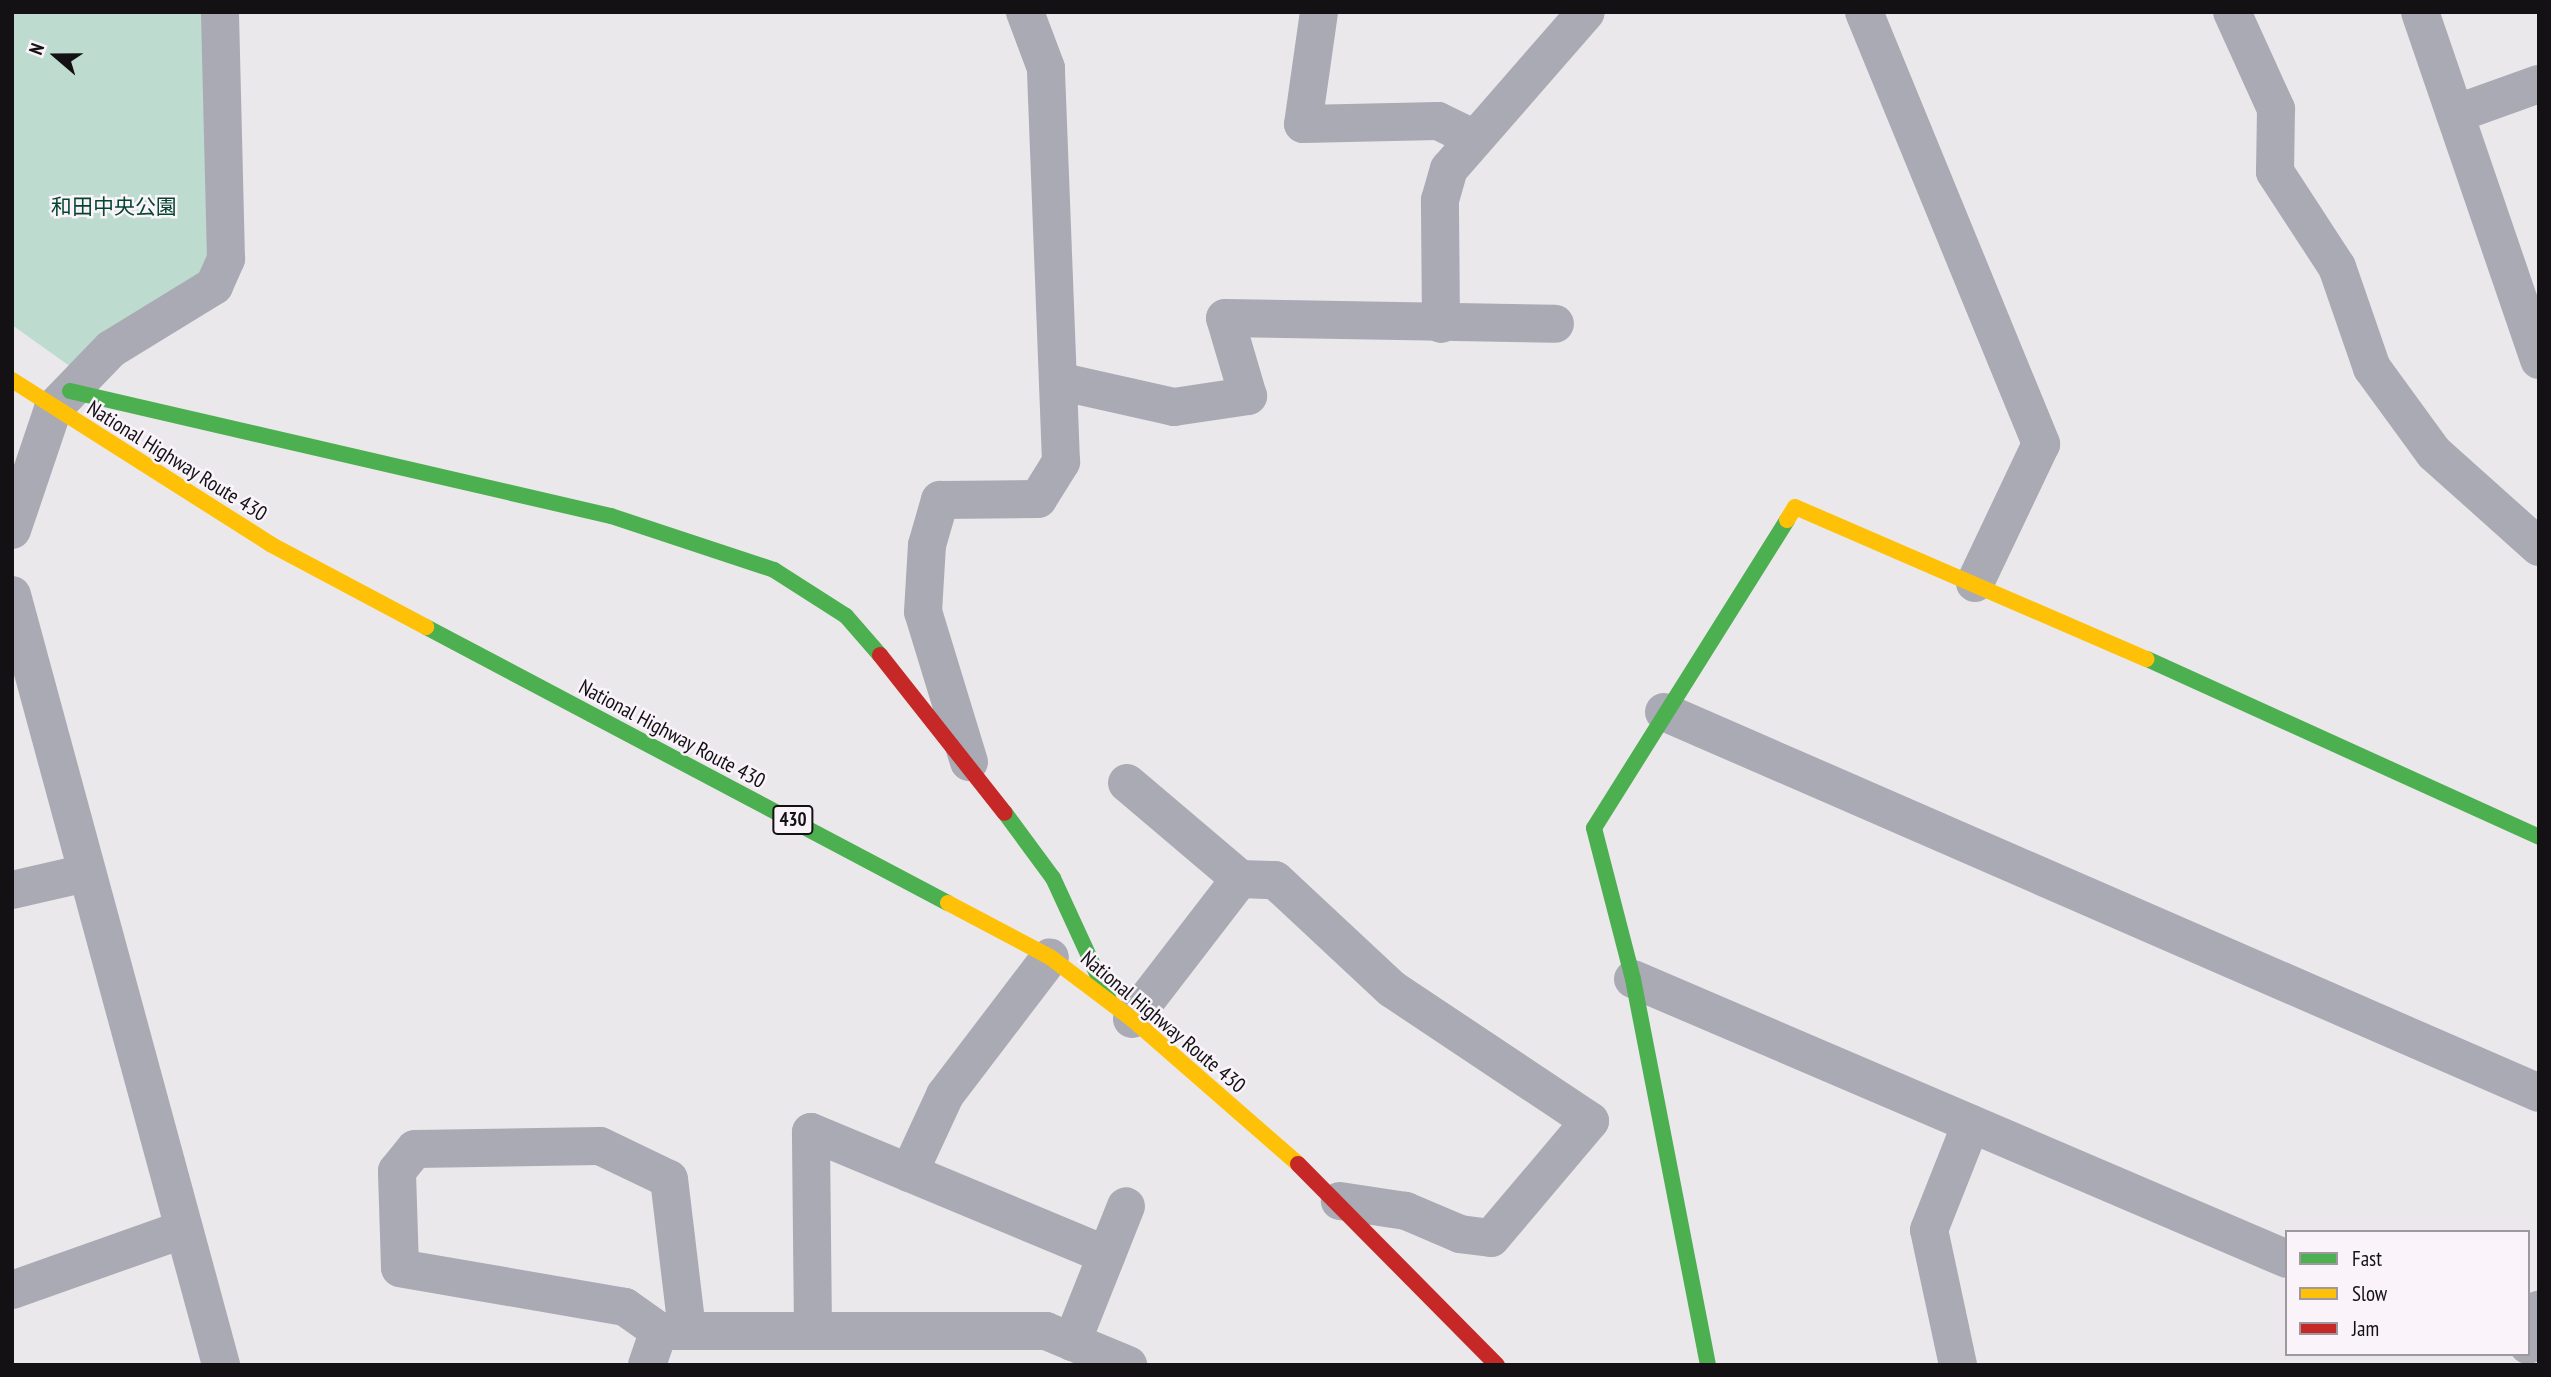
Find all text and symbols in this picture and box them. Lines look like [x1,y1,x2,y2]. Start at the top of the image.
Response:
north arrow [21,21,91,91]
text: N [23,40,49,58]
park label: 和田中央公園 [51,194,177,220]
street label: National Highway Route 430 [82,395,272,527]
street label: National Highway Route 430 [574,674,770,794]
road number: 430 [772,804,814,835]
street label: National Highway Route 430 [1075,946,1251,1098]
legend [2285,1230,2530,1356]
text: Fast [2352,1245,2382,1272]
text: Slow [2352,1280,2387,1307]
text: Jam [2352,1315,2379,1342]

